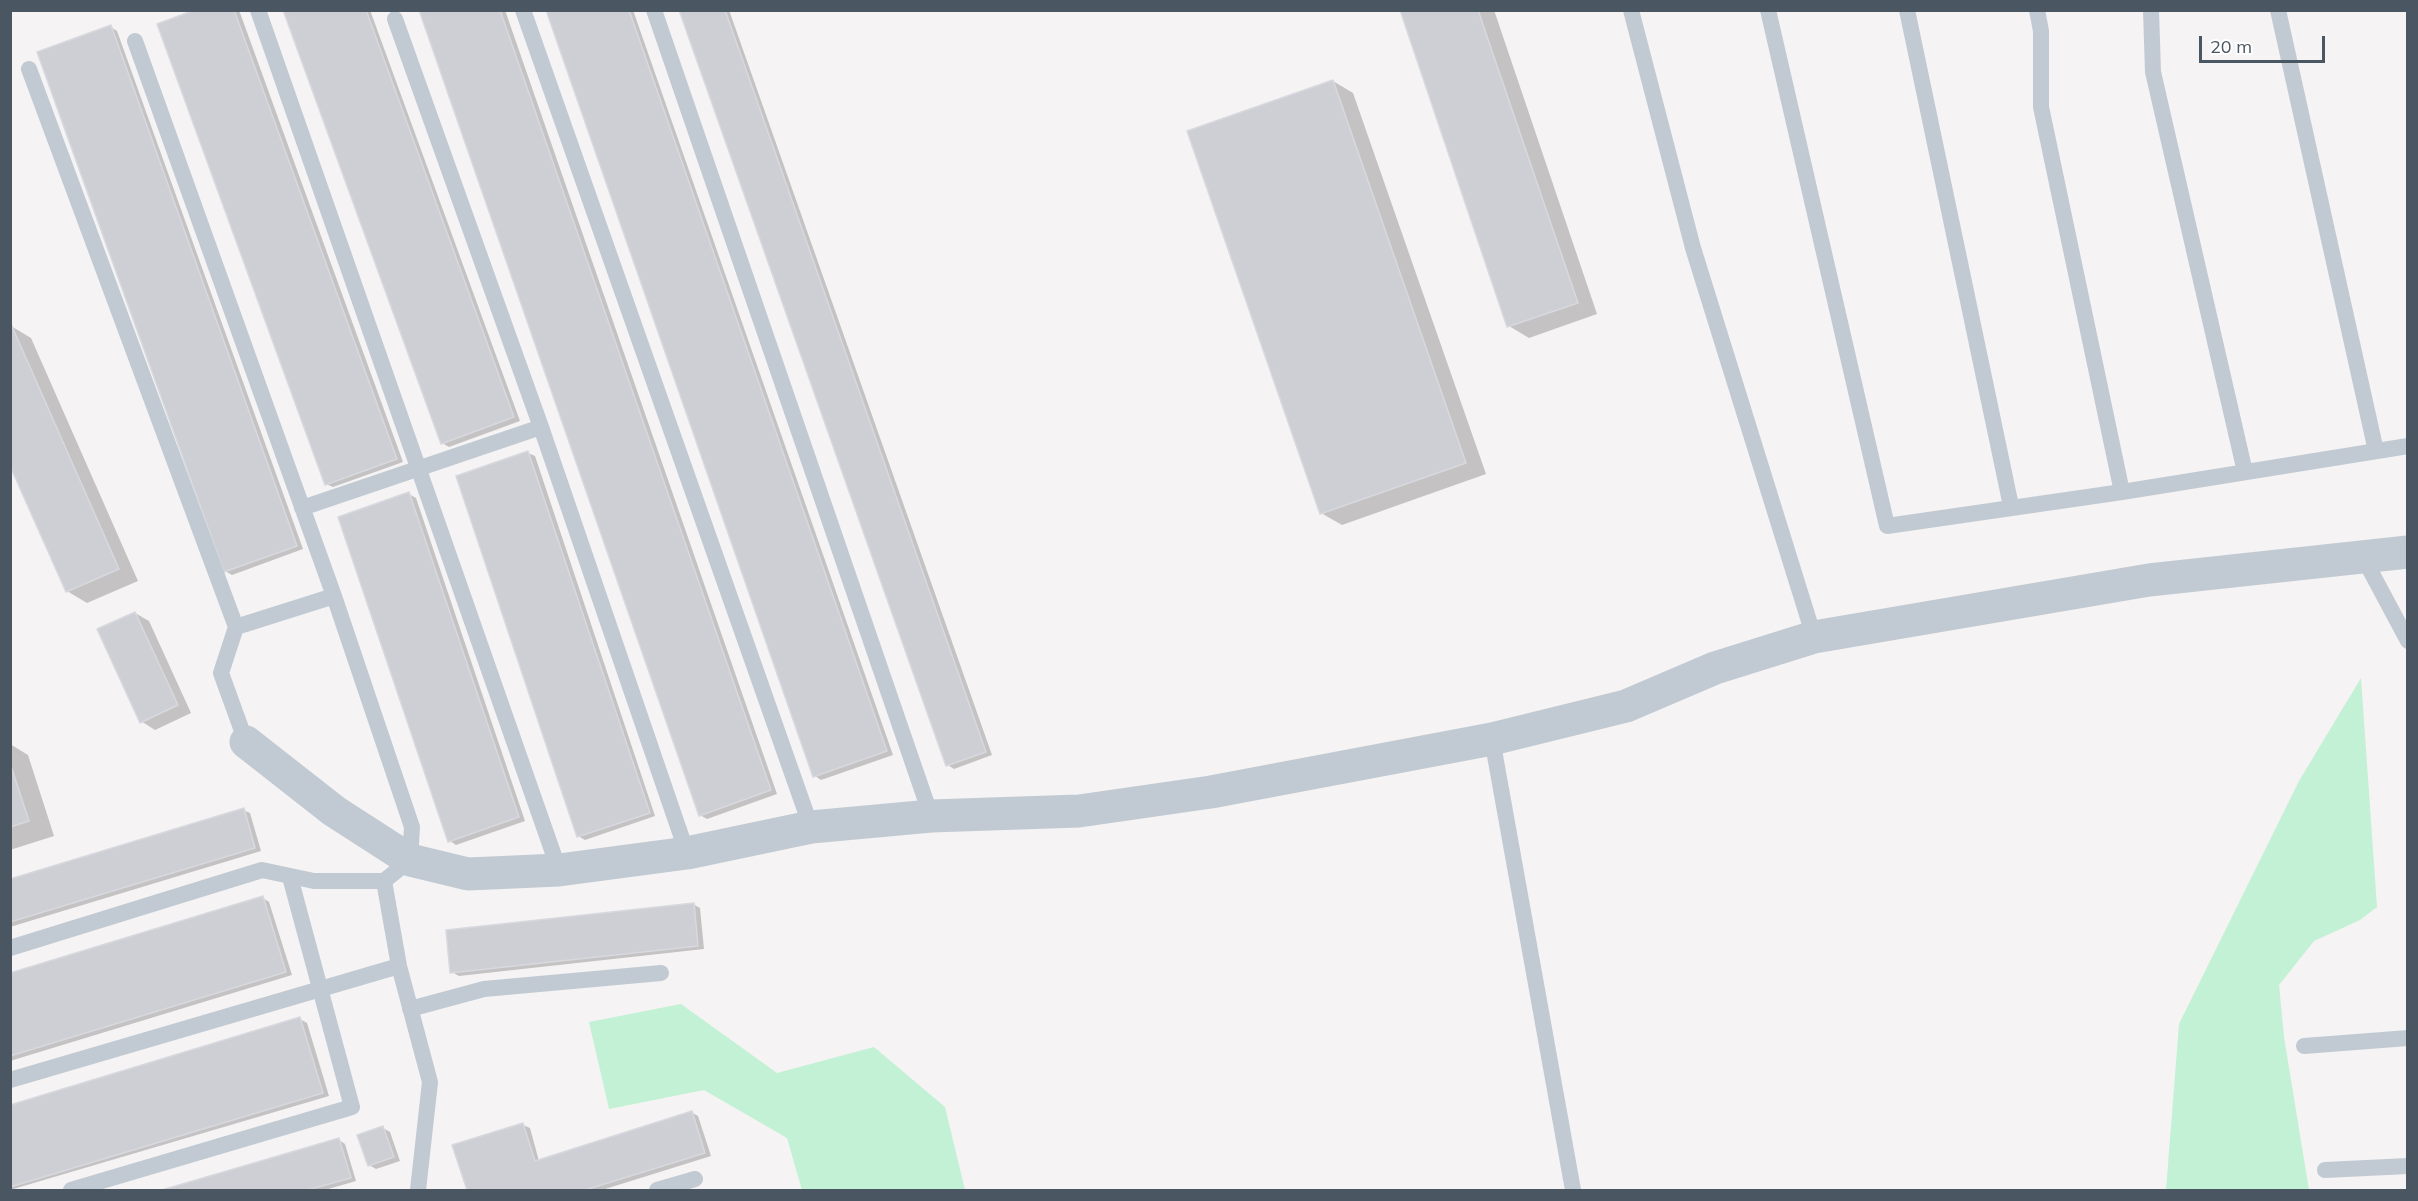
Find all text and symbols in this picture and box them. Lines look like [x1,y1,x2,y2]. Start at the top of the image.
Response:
scale bar [2202,24,2328,62]
text: 20 m [2210,35,2252,58]

